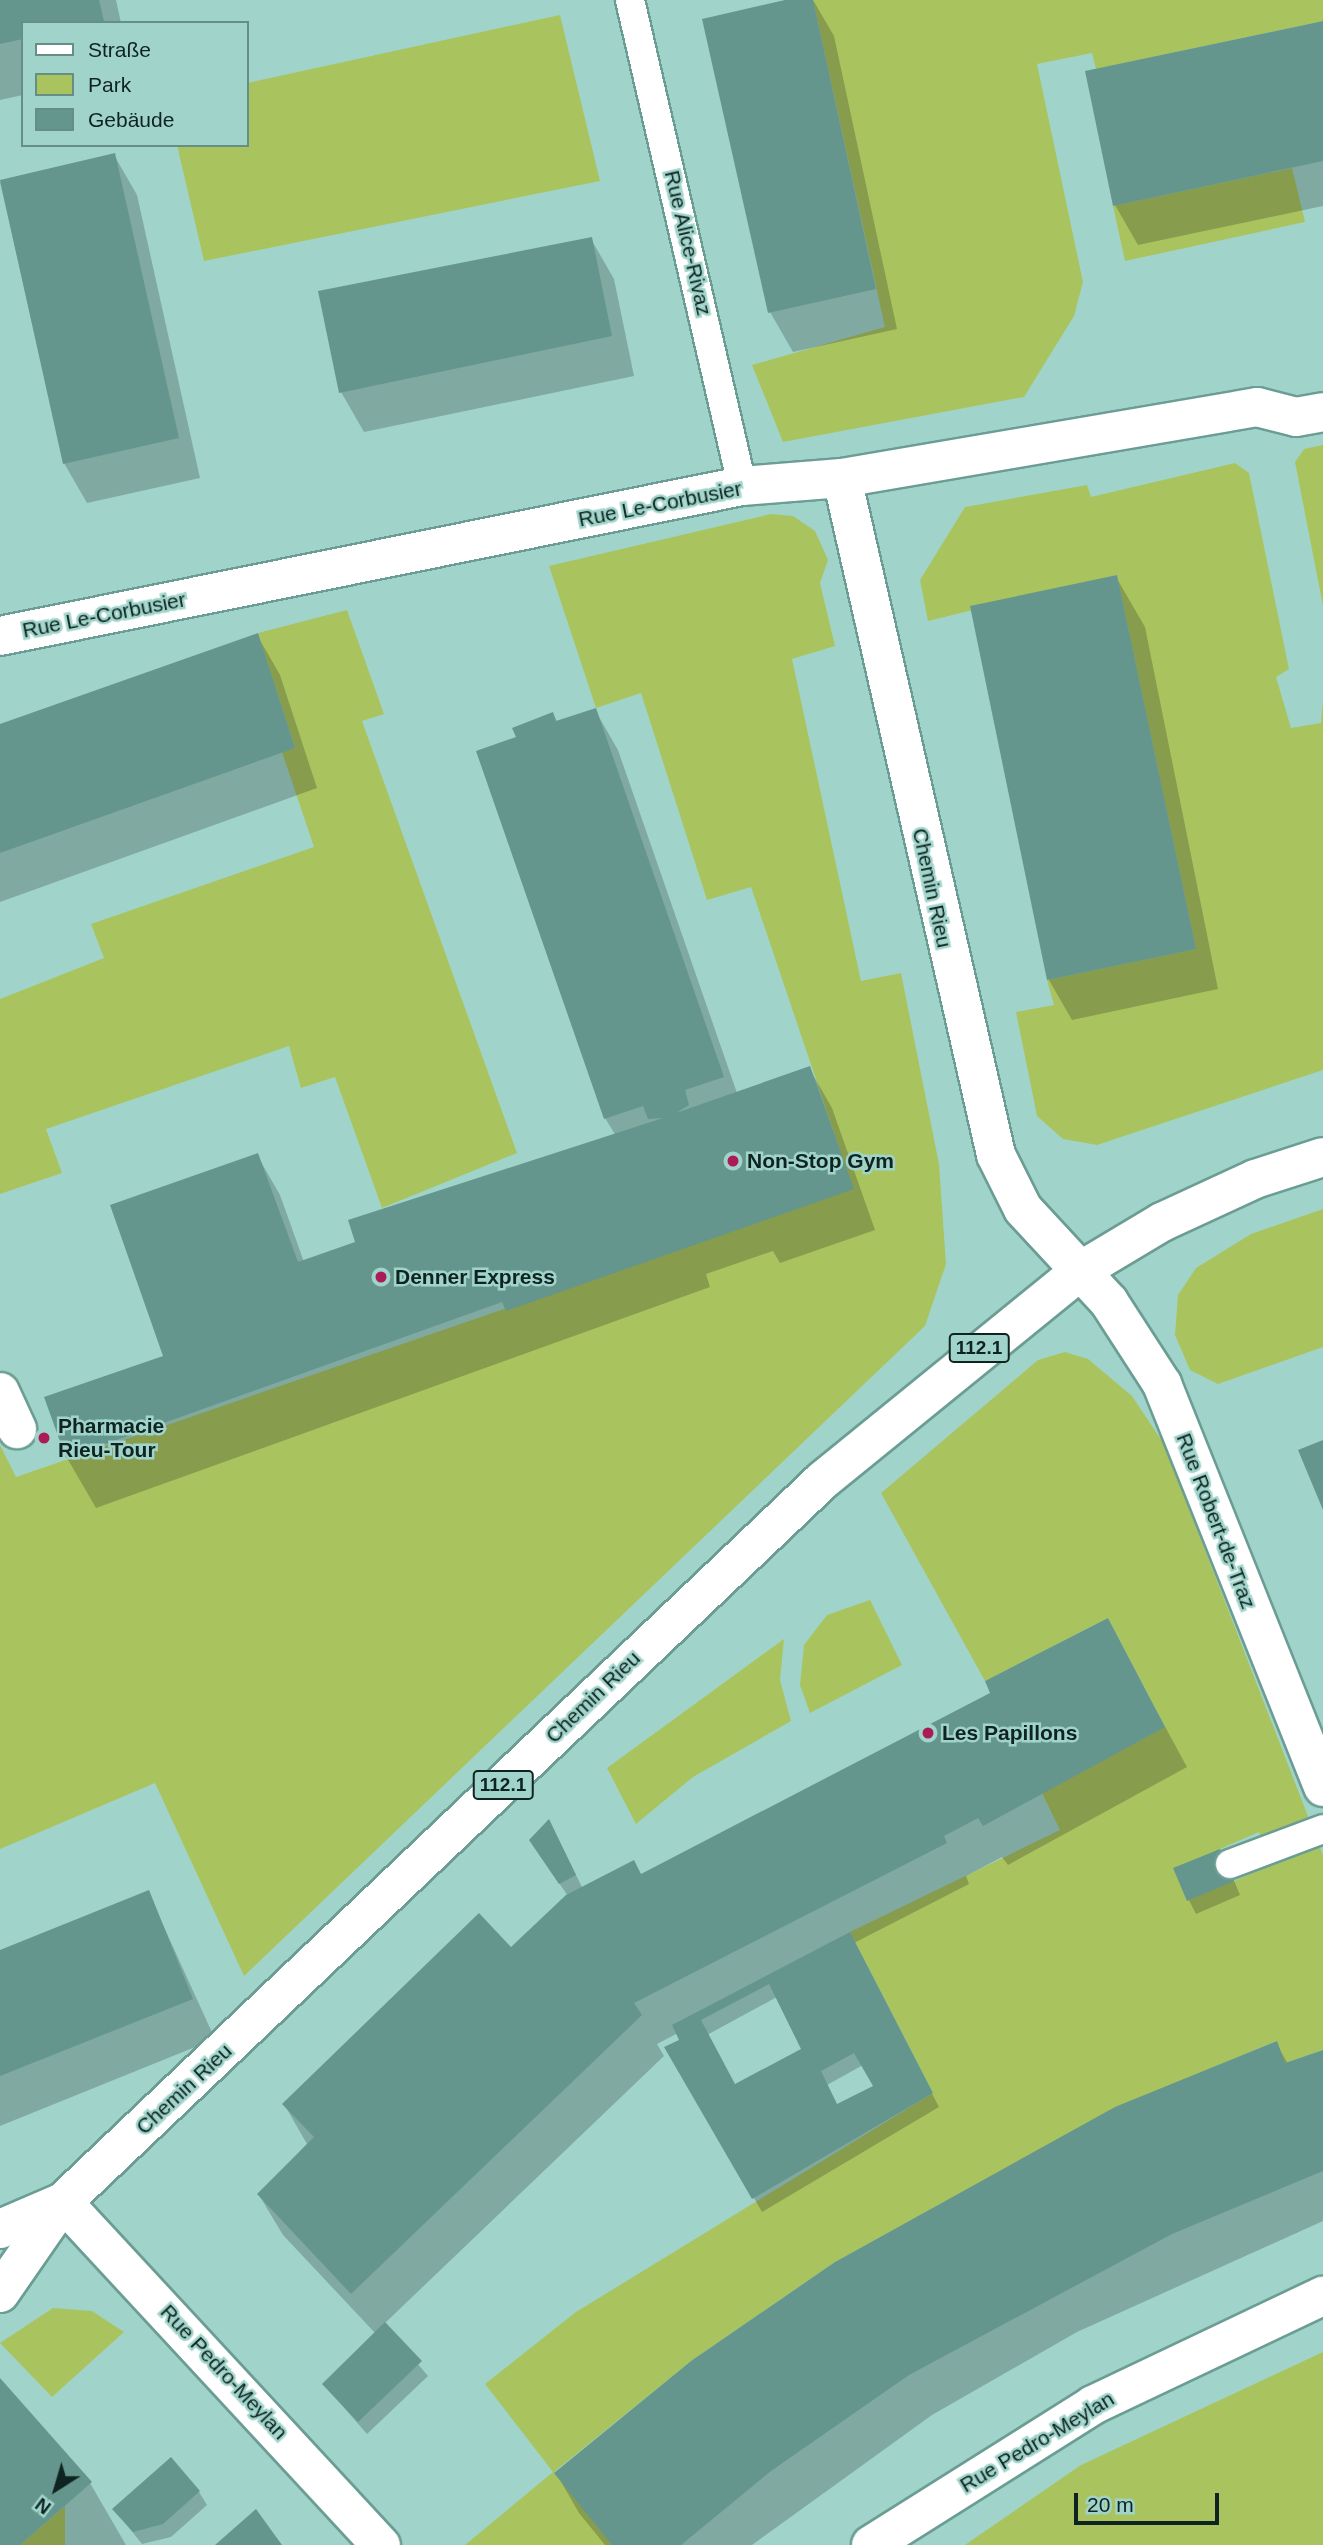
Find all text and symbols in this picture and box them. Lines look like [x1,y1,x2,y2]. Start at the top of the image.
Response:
legend [21,21,248,147]
text: Straße [88,38,151,61]
text: Park [88,73,131,96]
text: Gebäude [88,108,174,131]
street label: Rue Alice-Rivaz [659,167,717,319]
street label: Rue Le-Corbusier [576,476,744,532]
street label: Rue Le-Corbusier [20,587,188,643]
street label: Chemin Rieu [907,826,957,950]
place label: Non-Stop Gym [747,1148,894,1174]
marker: Non-Stop Gym [725,1153,741,1169]
place label: Denner Express [395,1264,555,1290]
marker: Denner Express [373,1269,389,1285]
road number: 112.1 [948,1332,1010,1364]
place label: Pharmacie Rieu-Tour [58,1413,164,1463]
marker: Pharmacie Rieu-Tour [36,1430,52,1446]
street label: Rue Robert-de-Traz [1171,1430,1261,1612]
street label: Chemin Rieu [541,1646,645,1748]
place label: Les Papillons [942,1720,1077,1746]
marker: Les Papillons [920,1725,936,1741]
road number: 112.1 [472,1770,534,1800]
street label: Chemin Rieu [131,2038,237,2140]
street label: Rue Pedro-Meylan [155,2299,293,2445]
street label: Rue Pedro-Meylan [955,2386,1119,2498]
north arrow [21,2454,91,2524]
scale bar [1078,2478,1223,2522]
text: 20 m [1087,2493,1134,2516]
text: N [31,2494,55,2519]

